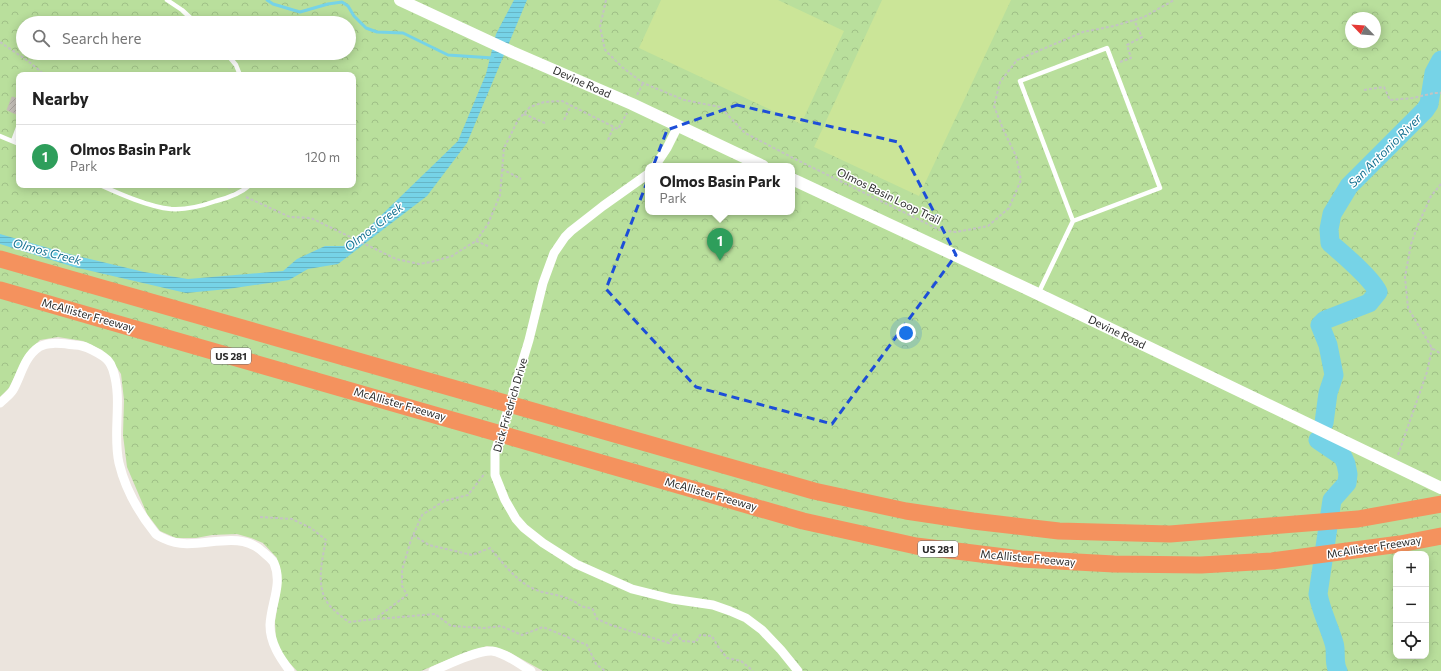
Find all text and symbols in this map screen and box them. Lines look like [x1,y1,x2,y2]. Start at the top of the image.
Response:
north arrow [1345,12,1381,48]
search box [16,16,356,60]
icon: search [30,27,52,49]
text: Search here [62,29,141,47]
street label: Devine Road [551,63,613,100]
text: Nearby [32,88,89,109]
water label: San Antonio River [1345,110,1425,190]
text: Olmos Basin Park [70,140,191,158]
text: 1 [42,149,48,165]
text: 120 m [305,149,340,165]
text: Park [70,158,97,174]
popup [645,163,795,215]
street label: Olmos Basin Loop Trail [835,165,943,226]
text: Olmos Basin Park [659,172,781,190]
text: Park [659,190,687,206]
water label: Olmos Creek [341,199,406,253]
pin: 1 [707,228,733,261]
water label: Olmos Creek [12,235,83,267]
street label: McAllister Freeway [40,295,136,334]
street label: Devine Road [1086,312,1148,351]
your location [896,323,916,343]
road number: US 281 [211,348,251,364]
street label: Dick Friedrich Drive [490,356,529,454]
street label: McAllister Freeway [352,384,448,423]
street label: McAllister Freeway [663,474,759,513]
street label: McAllister Freeway [1326,533,1422,560]
road number: US 281 [918,541,958,557]
street label: McAllister Freeway [980,547,1076,568]
map controls [1393,551,1429,659]
button: + [1393,551,1429,587]
button: − [1393,587,1429,623]
button: locate [1393,623,1429,659]

